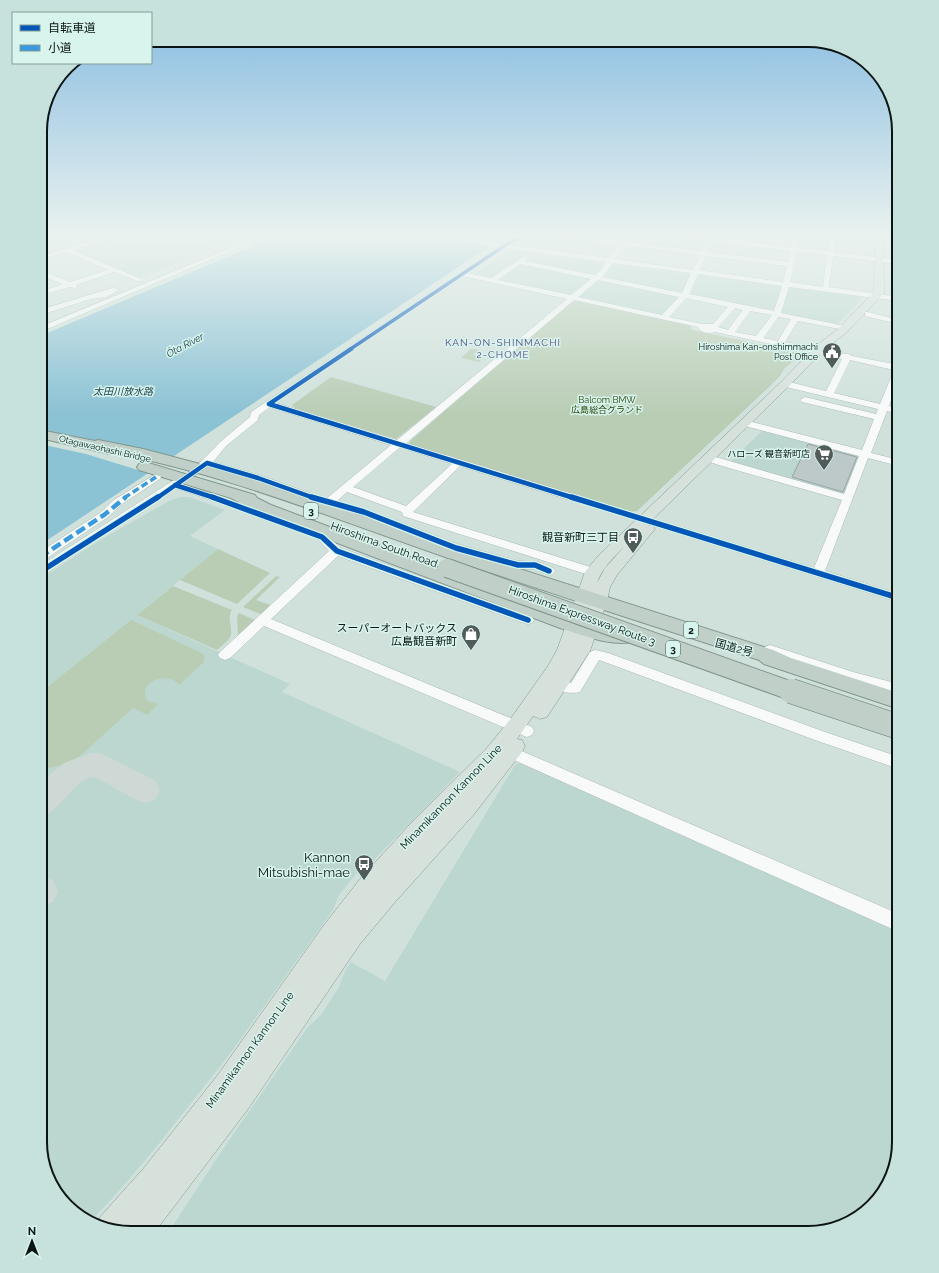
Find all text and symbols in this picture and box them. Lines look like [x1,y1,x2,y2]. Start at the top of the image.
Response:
legend [12,12,152,64]
text: 自転車道 [48,21,96,35]
text: 小道 [48,41,72,55]
water label: Ōta River [164,330,206,359]
district label: KAN-ON-SHINMACHI 2-CHOME [445,337,561,360]
public building icon: Hiroshima Kan-onshimmachi Post Office [821,341,843,369]
place label: Hiroshima Kan-onshimmachi Post Office [699,342,819,362]
water label: 太田川放水路 [93,386,154,397]
park label: Balcom BMW 広島総合グランド [571,395,643,415]
street label: Otagawaohashi Bridge [58,434,153,465]
supermarket icon: ハローズ 観音新町店 [813,443,835,471]
place label: ハローズ 観音新町店 [727,449,810,459]
road number: 3 [304,503,318,519]
street label: Hiroshima South Road [329,520,439,570]
bus stop icon: 観音新町三丁目 [622,526,644,554]
place label: 観音新町三丁目 [542,531,619,544]
street label: Hiroshima Expressway Route 3 [507,583,657,649]
place label: スーパーオートバックス 広島観音新町 [336,622,457,648]
road number: 2 [684,622,698,638]
shop icon: スーパーオートバックス 広島観音新町 [460,623,482,651]
street label: 国道2号 [714,637,754,659]
road number: 3 [666,641,680,657]
street label: Minamikannon Kannon Line [397,741,505,852]
place label: Kannon Mitsubishi-mae [258,850,350,880]
bus stop icon: Kannon Mitsubishi-mae [353,853,375,881]
street label: Minamikannon Kannon Line [203,989,297,1111]
north arrow [12,1221,52,1261]
text: N [28,1225,36,1238]

